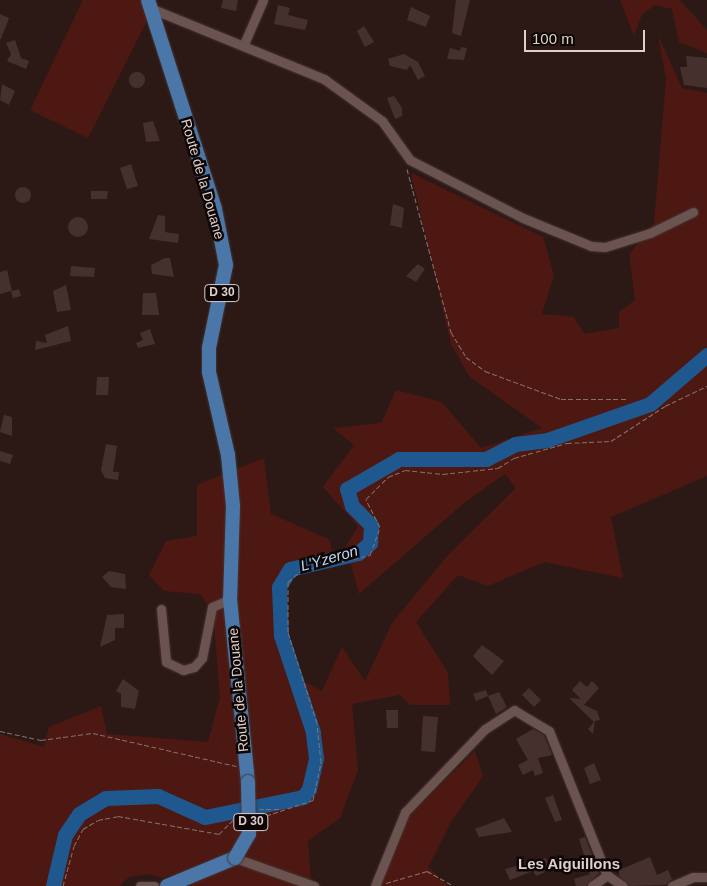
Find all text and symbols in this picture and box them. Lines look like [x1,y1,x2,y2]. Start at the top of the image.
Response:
scale bar [527,20,648,52]
text: 100 m [532,30,574,47]
street label: Route de la Douane [178,117,228,241]
road number: D 30 [203,284,241,302]
water label: L'Yzeron [298,541,360,575]
street label: Route de la Douane [224,627,252,753]
road number: D 30 [232,812,270,832]
district label: Les Aiguillons [518,855,620,873]

